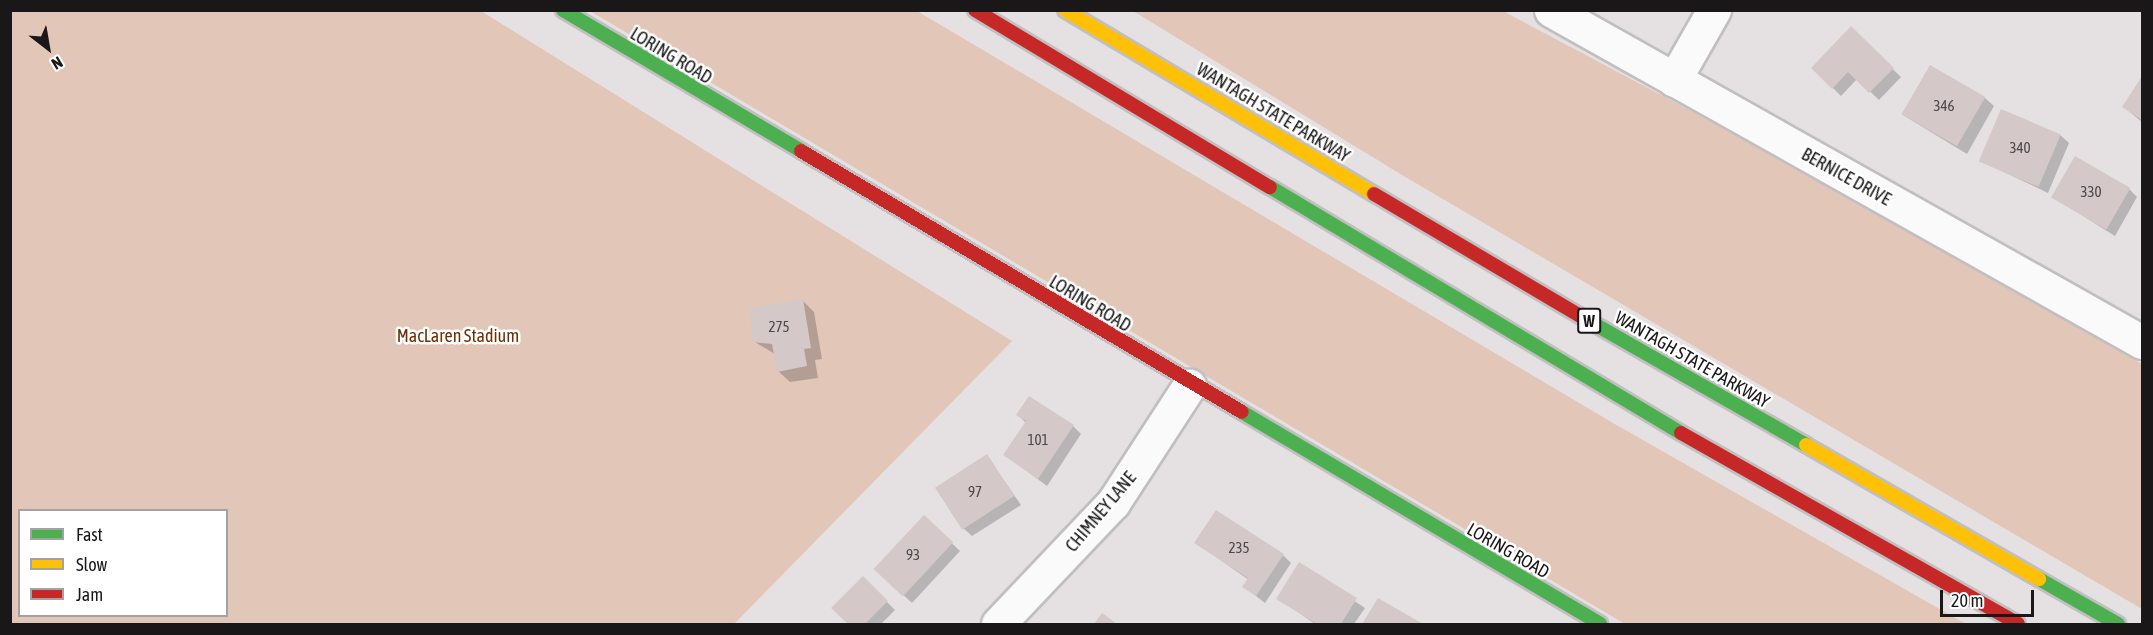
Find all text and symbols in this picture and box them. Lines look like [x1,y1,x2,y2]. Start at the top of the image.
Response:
north arrow [18,18,78,78]
street label: LORING ROAD [626,23,716,89]
text: N [49,53,66,74]
street label: WANTAGH STATE PARKWAY [1193,59,1353,167]
house number: 346 [1933,97,1955,115]
house number: 340 [2009,139,2031,157]
street label: BERNICE DRIVE [1798,144,1894,210]
house number: 330 [2080,183,2102,201]
street label: LORING ROAD [1045,271,1135,337]
street label: WANTAGH STATE PARKWAY [1611,307,1773,413]
road number: W [1577,308,1601,334]
house number: 275 [768,318,790,336]
park label: MacLaren Stadium [397,325,519,347]
house number: 101 [1027,431,1049,449]
street label: CHIMNEY LANE [1061,468,1141,556]
house number: 97 [968,483,982,501]
legend [18,509,228,617]
street label: LORING ROAD [1463,519,1553,583]
text: Fast [76,524,103,545]
house number: 235 [1228,539,1250,557]
house number: 93 [906,546,920,564]
text: Slow [76,554,107,575]
scale bar [1943,578,2038,616]
text: Jam [76,584,103,605]
text: 20 m [1951,590,1983,611]

